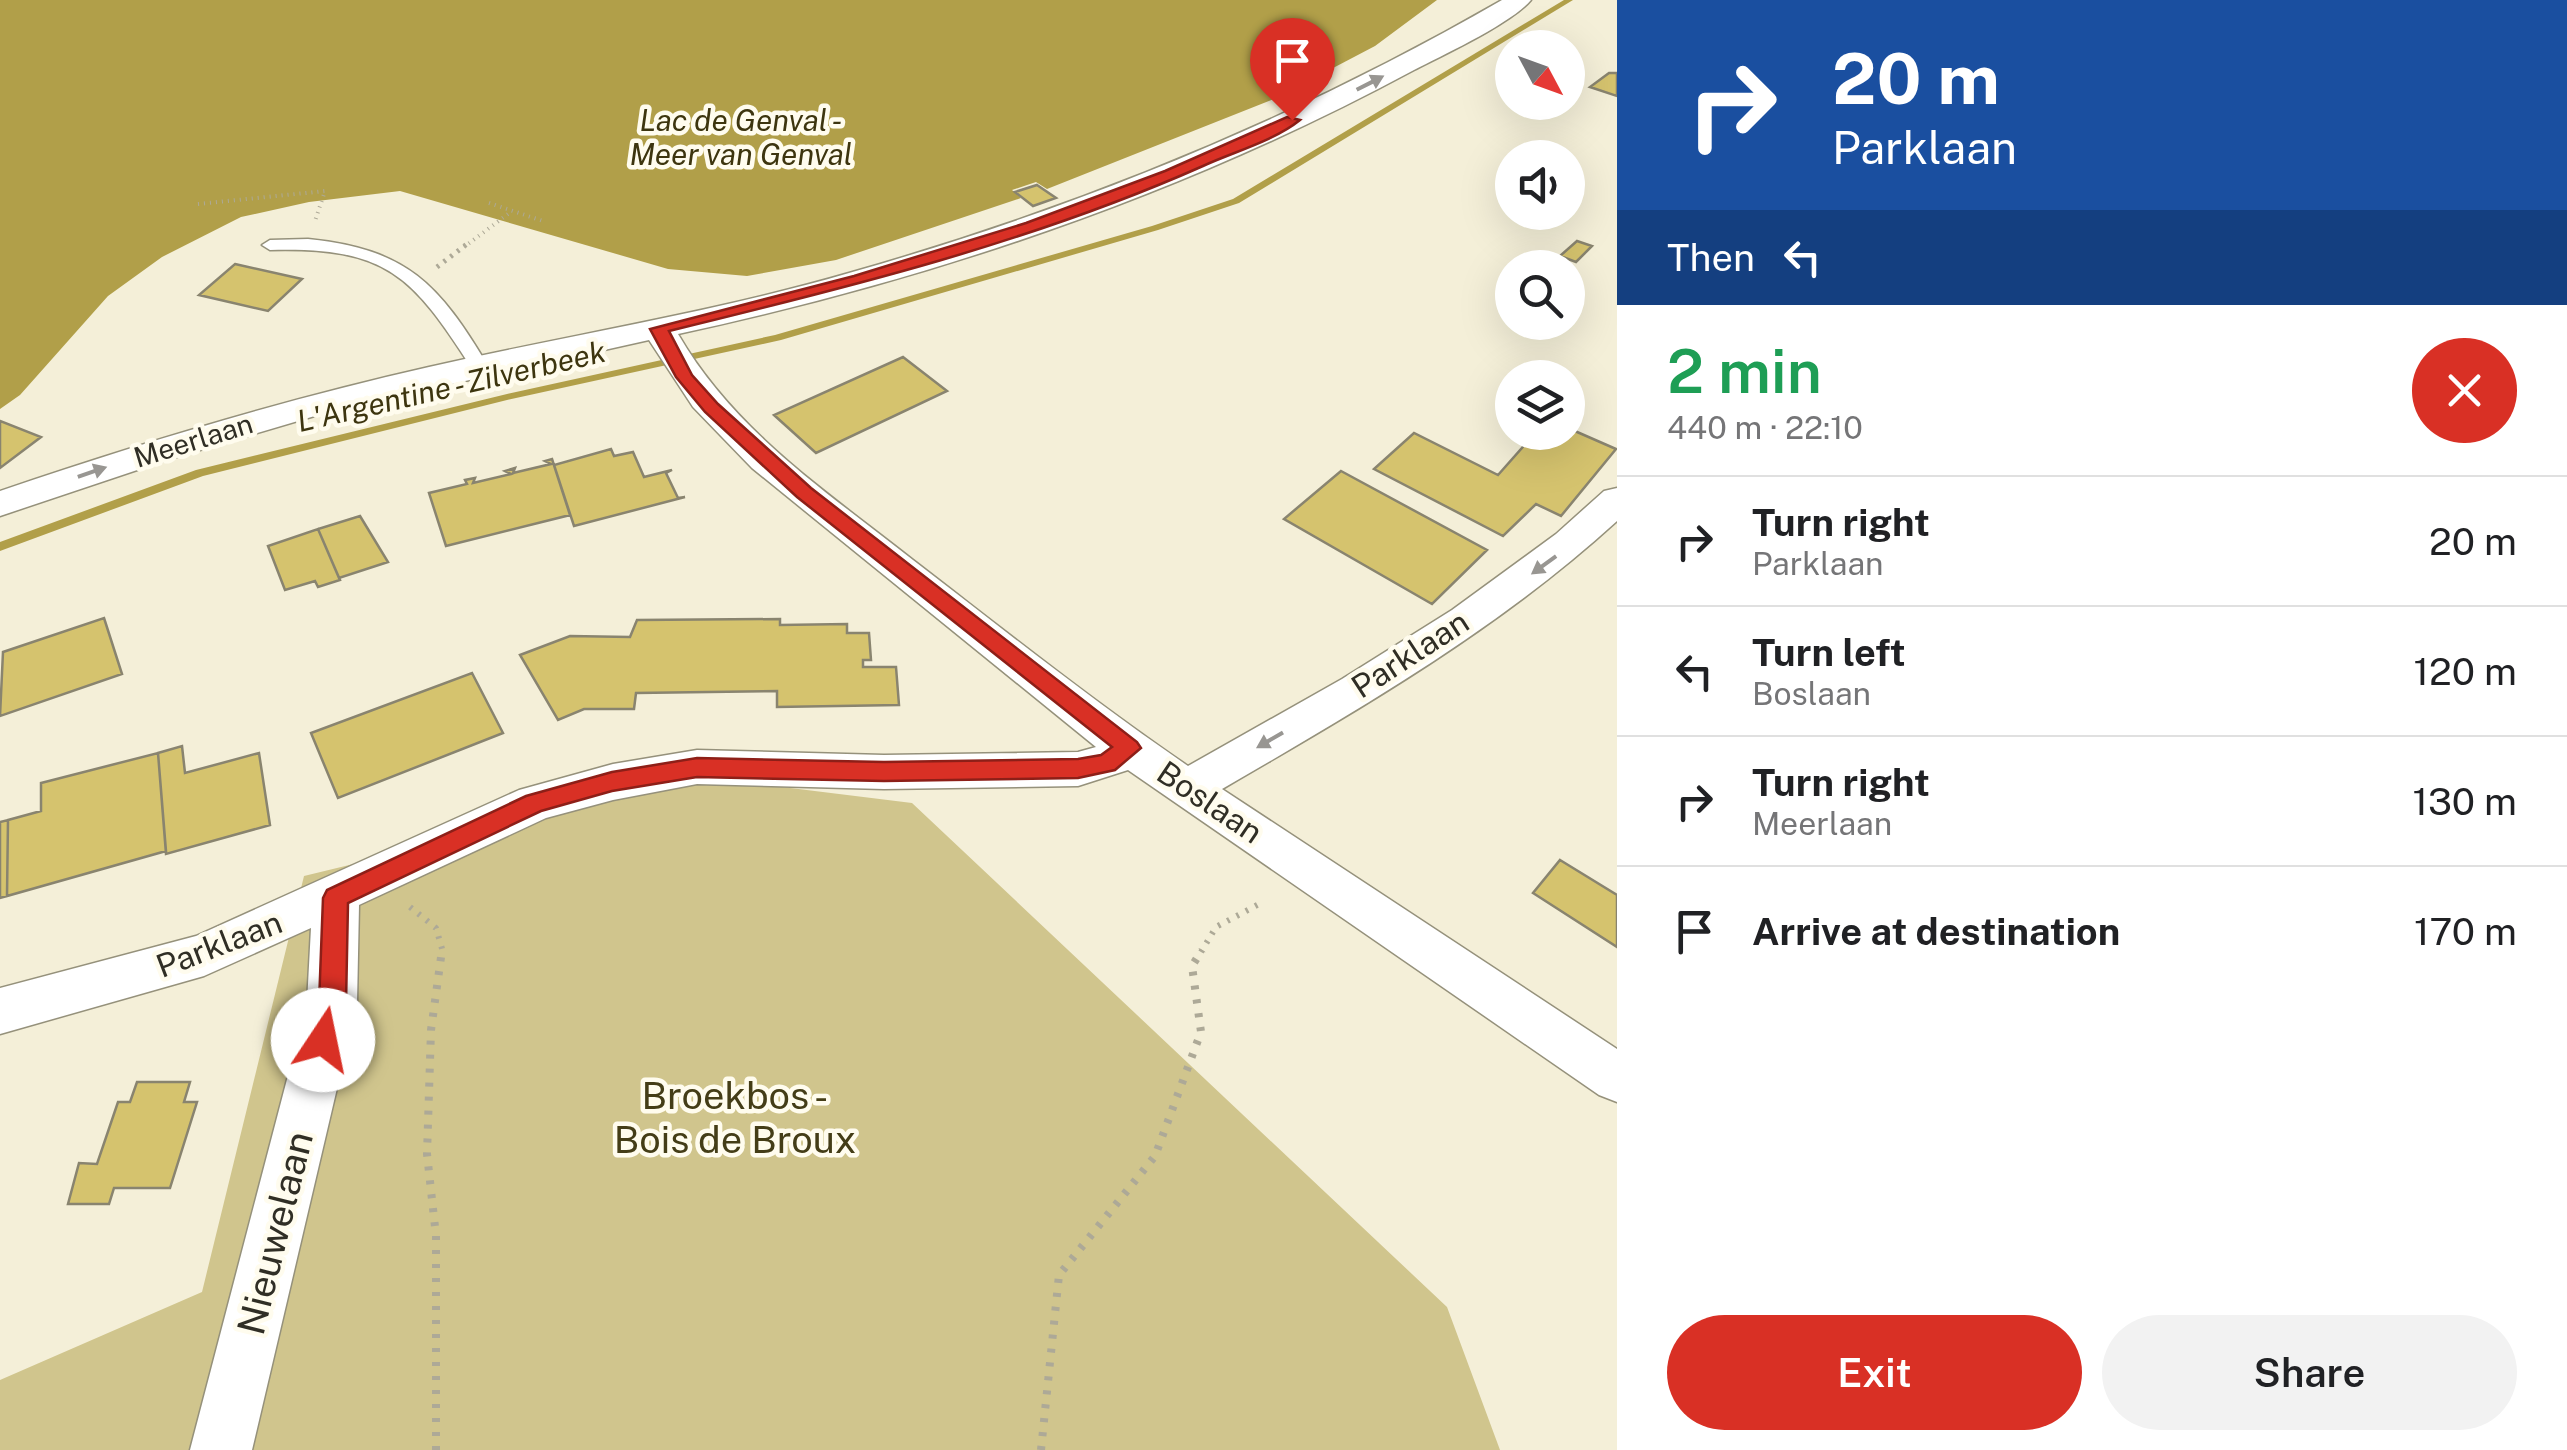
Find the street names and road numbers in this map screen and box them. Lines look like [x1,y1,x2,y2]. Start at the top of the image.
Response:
street label: Meerlaan [130,406,256,474]
street label: Parklaan [1345,603,1475,705]
street label: Boslaan [1150,753,1270,851]
street label: Parklaan [151,903,287,985]
street label: Nieuwelaan [228,1127,322,1339]

